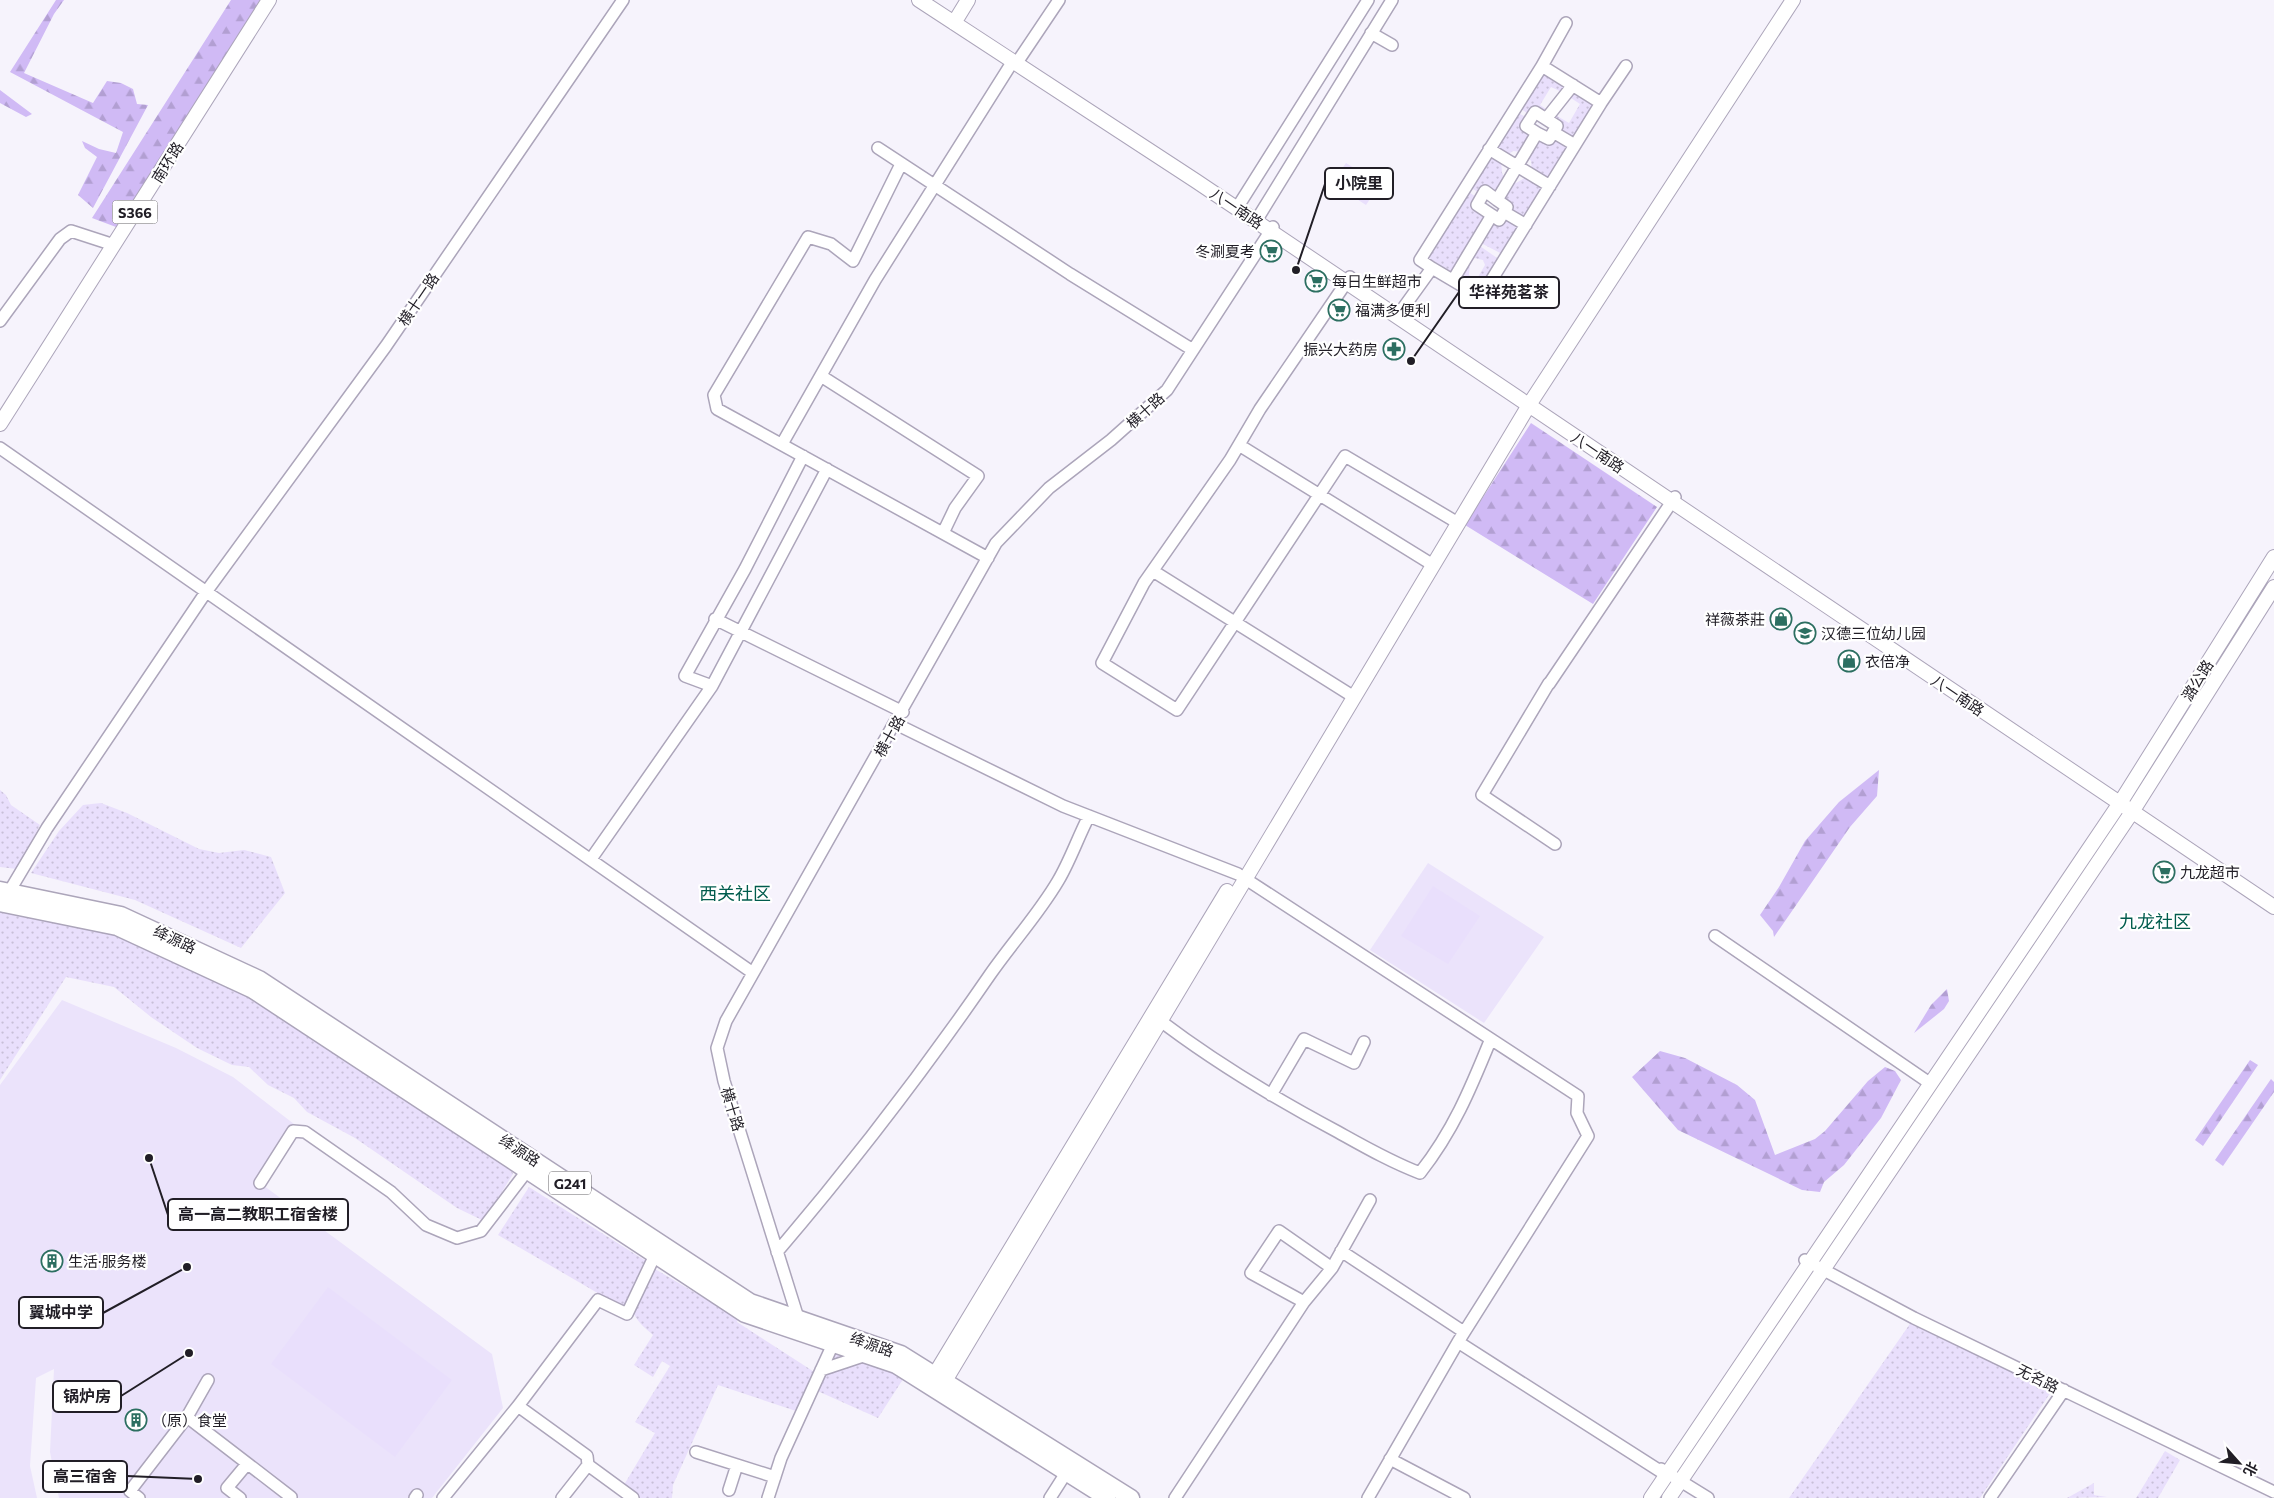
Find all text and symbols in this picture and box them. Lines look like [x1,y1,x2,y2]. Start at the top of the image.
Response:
street label: 南环路 [147,138,187,186]
callout: 小院里 [1325,168,1393,199]
text: 小院里 [1335,173,1383,192]
street label: 八一南路 [1207,184,1267,232]
road number: S366 [112,200,158,223]
supermarket icon: 冬涮夏考 [1259,239,1283,263]
place label: 冬涮夏考 [1195,242,1255,260]
street label: 横十一路 [394,269,442,329]
supermarket icon: 每日生鲜超市 [1304,269,1328,293]
place label: 每日生鲜超市 [1332,272,1422,290]
callout: 华祥苑茗茶 [1459,277,1559,308]
text: 华祥苑茗茶 [1469,282,1549,301]
supermarket icon: 福满多便利 [1327,298,1351,322]
place label: 福满多便利 [1355,301,1430,319]
pharmacy icon: 振兴大药房 [1382,337,1406,361]
place label: 振兴大药房 [1303,340,1378,358]
street label: 横十路 [1122,388,1168,432]
street label: 八一南路 [1568,428,1628,476]
shop icon: 祥薇茶莊 [1769,607,1793,631]
place label: 祥薇茶莊 [1705,610,1765,628]
school or university icon: 汉德三位幼儿园 [1793,621,1817,645]
place label: 汉德三位幼儿园 [1821,624,1926,642]
shop icon: 衣倍净 [1837,649,1861,673]
place label: 衣倍净 [1865,652,1910,670]
street label: 潞公路 [2177,656,2217,704]
street label: 八一南路 [1928,671,1988,719]
street label: 横十路 [870,712,908,760]
supermarket icon: 九龙超市 [2152,860,2176,884]
place label: 九龙超市 [2180,863,2240,881]
district label: 西关社区 [699,882,771,904]
district label: 九龙社区 [2119,910,2191,932]
street label: 绛源路 [151,921,199,957]
street label: 横十路 [718,1085,748,1133]
street label: 绛源路 [496,1130,544,1170]
road number: G241 [549,1172,591,1194]
callout: 高一高二教职工宿舍楼 [168,1199,348,1230]
text: 高一高二教职工宿舍楼 [178,1204,338,1223]
building icon: 生活·服务楼 [40,1249,64,1273]
place label: 生活·服务楼 [68,1252,147,1270]
callout: 翼城中学 [19,1297,103,1328]
text: 翼城中学 [29,1302,93,1321]
street label: 绛源路 [848,1328,896,1360]
street label: 无名路 [2014,1360,2062,1396]
callout: 锅炉房 [53,1381,121,1412]
text: 锅炉房 [63,1386,111,1405]
building icon: （原）食堂 [124,1408,148,1432]
place label: （原）食堂 [152,1411,227,1429]
north arrow [2214,1438,2264,1488]
text: 北 [2240,1459,2262,1479]
callout: 高三宿舍 [43,1461,127,1492]
text: 高三宿舍 [53,1466,117,1485]

